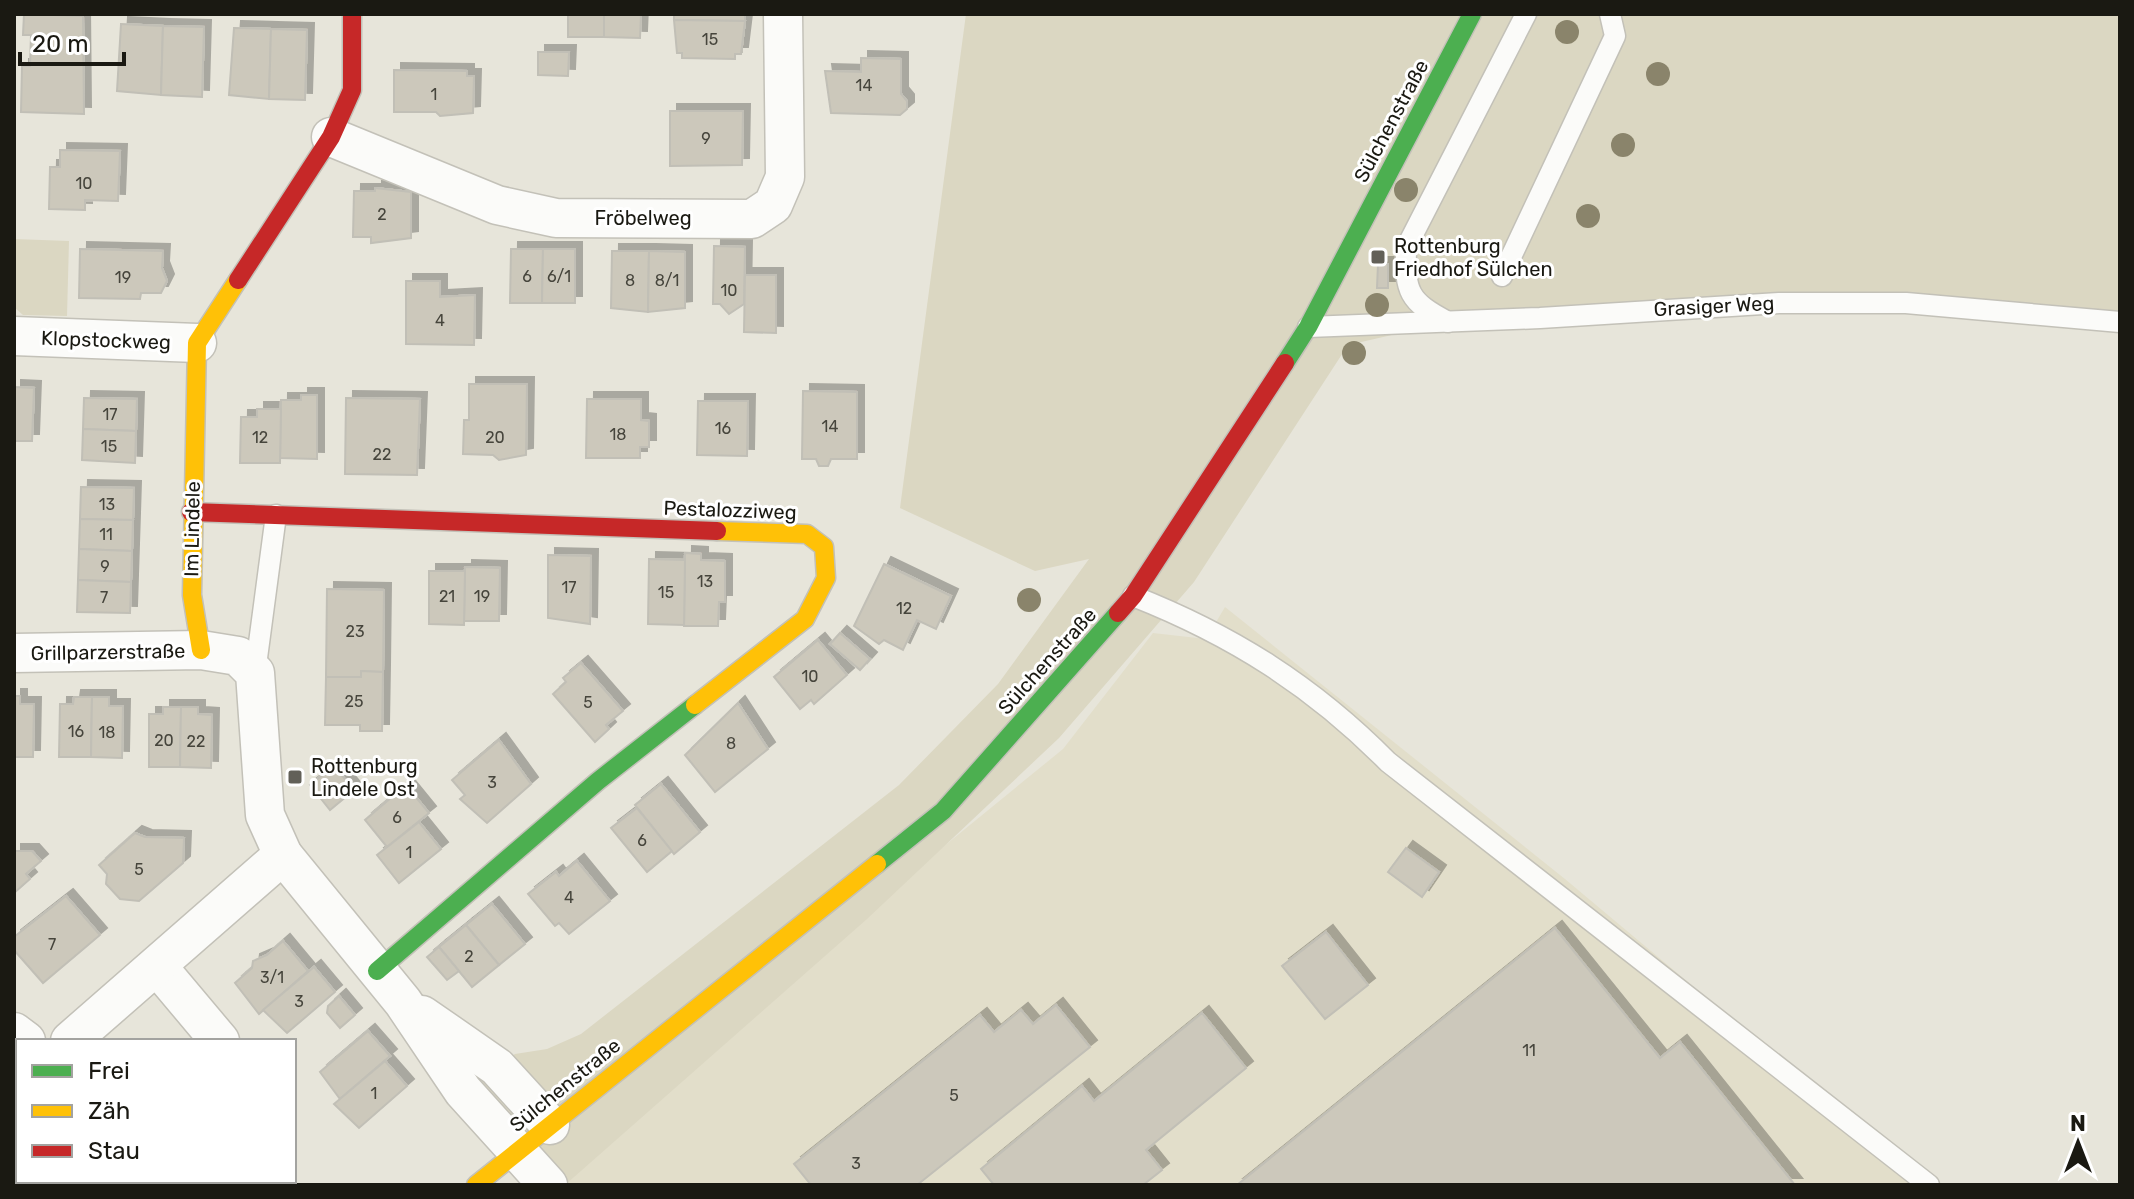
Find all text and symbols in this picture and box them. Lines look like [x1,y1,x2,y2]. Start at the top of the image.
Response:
scale bar [20,16,124,66]
text: 20 m [32,30,89,58]
house number: 15 [702,30,718,49]
street label: Sülchenstraße [1349,56,1433,186]
house number: 14 [856,76,872,95]
house number: 1 [431,85,437,104]
house number: 9 [701,129,711,148]
house number: 10 [75,174,93,193]
house number: 2 [377,205,387,224]
street label: Fröbelweg [594,206,692,230]
place label: Rottenburg Friedhof Sülchen [1394,234,1553,281]
marker: Rottenburg Friedhof Sülchen [1369,248,1387,266]
house number: 6 [522,267,532,286]
house number: 6/1 [547,267,571,286]
house number: 19 [115,268,131,287]
house number: 8 [625,271,635,290]
house number: 8/1 [655,271,679,290]
house number: 10 [720,281,738,300]
street label: Grasiger Weg [1653,291,1775,321]
house number: 4 [435,311,445,330]
street label: Klopstockweg [41,326,171,354]
house number: 17 [102,405,118,424]
house number: 14 [822,417,838,436]
house number: 16 [715,419,732,438]
house number: 18 [609,425,627,444]
house number: 12 [252,428,268,447]
house number: 20 [485,428,505,447]
house number: 15 [101,437,117,456]
house number: 22 [373,445,391,464]
street label: Im Lindele [179,481,205,577]
house number: 13 [99,495,115,514]
street label: Pestalozziweg [663,496,797,524]
house number: 11 [99,525,113,544]
house number: 9 [100,557,110,576]
house number: 13 [697,572,713,591]
house number: 17 [561,578,577,597]
house number: 15 [658,583,674,602]
house number: 21 [439,587,455,606]
house number: 19 [474,587,490,606]
house number: 7 [100,588,108,607]
house number: 12 [896,599,912,618]
street label: Sülchenstraße [993,603,1101,719]
house number: 23 [345,622,365,641]
street label: Grillparzerstraße [30,639,186,665]
house number: 10 [801,667,819,686]
house number: 25 [345,692,363,711]
house number: 5 [583,693,593,712]
house number: 16 [68,722,85,741]
house number: 18 [98,723,116,742]
house number: 20 [154,731,174,750]
house number: 22 [187,732,205,751]
house number: 8 [726,734,736,753]
place label: Rottenburg Lindele Ost [311,754,418,801]
marker: Rottenburg Lindele Ost [286,768,304,786]
house number: 3 [487,773,497,792]
house number: 6 [392,808,402,827]
house number: 6 [637,831,647,850]
house number: 1 [406,843,412,862]
house number: 5 [134,860,144,879]
house number: 4 [564,888,574,907]
house number: 7 [48,935,56,954]
house number: 2 [464,947,474,966]
house number: 3/1 [260,968,284,987]
house number: 3 [294,992,304,1011]
street label: Sülchenstraße [505,1033,625,1137]
legend [16,1039,296,1183]
house number: 11 [1522,1041,1536,1060]
text: Frei [88,1057,130,1085]
house number: 1 [371,1084,377,1103]
house number: 5 [949,1086,959,1105]
text: Zäh [88,1097,130,1125]
north arrow [2038,1103,2118,1183]
text: N [2070,1110,2086,1137]
text: Stau [88,1137,140,1165]
house number: 3 [851,1154,861,1173]

